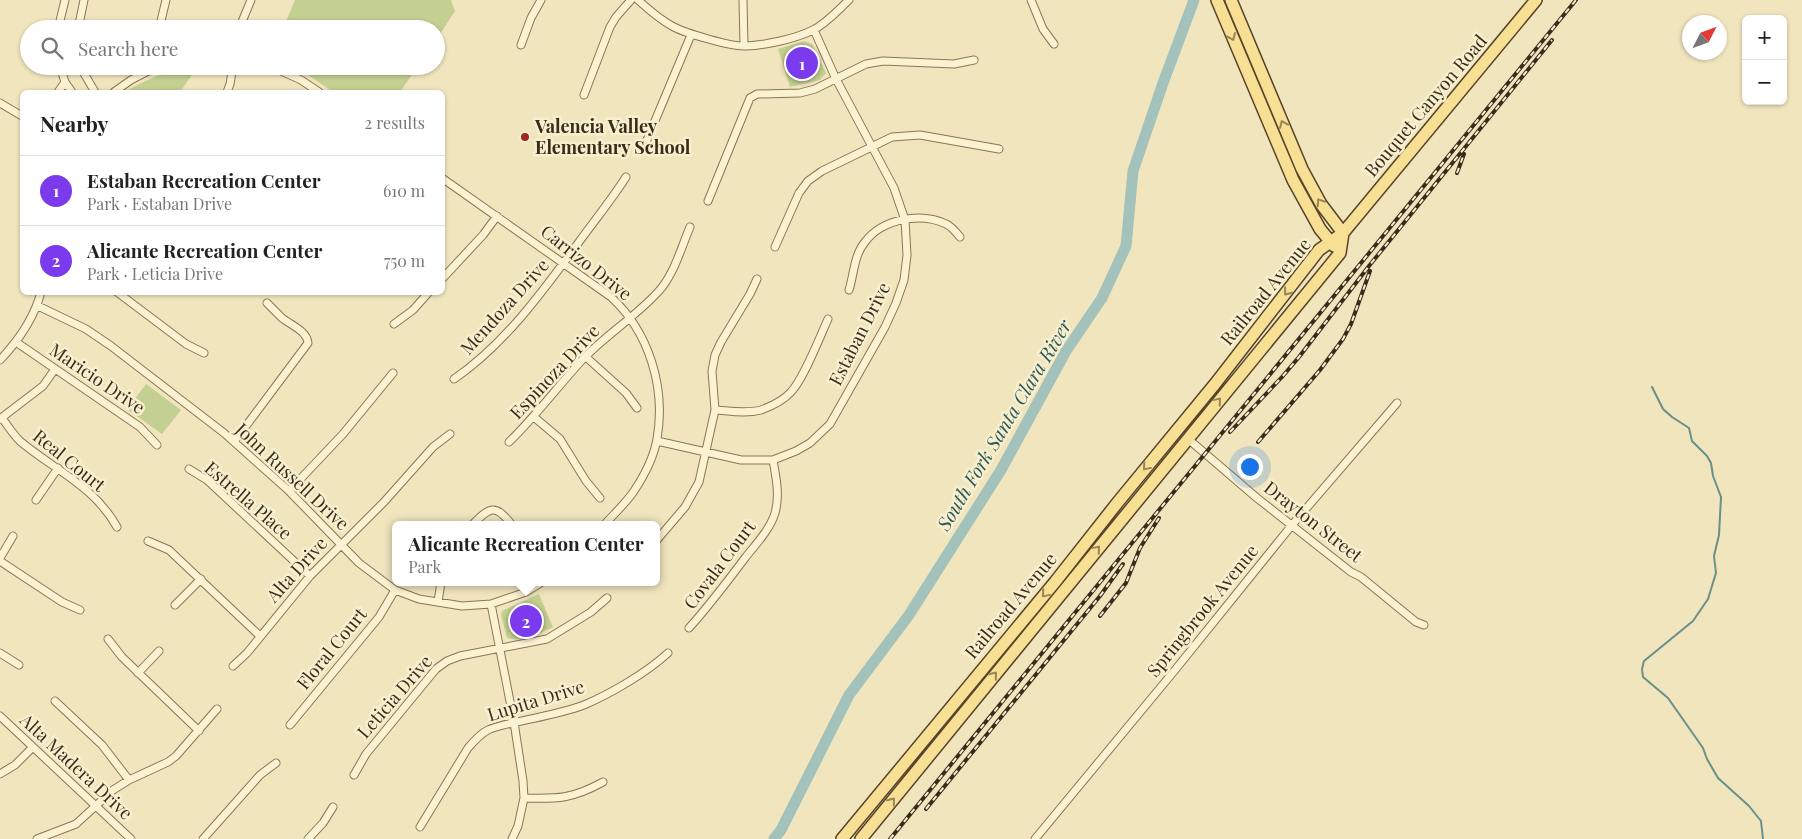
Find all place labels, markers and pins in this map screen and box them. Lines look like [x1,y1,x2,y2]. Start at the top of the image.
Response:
pin: 1 [786,44,818,82]
place label: Valencia Valley Elementary School [534,114,691,159]
marker: Valencia Valley Elementary School [519,131,531,143]
pin: 2 [510,602,542,640]

